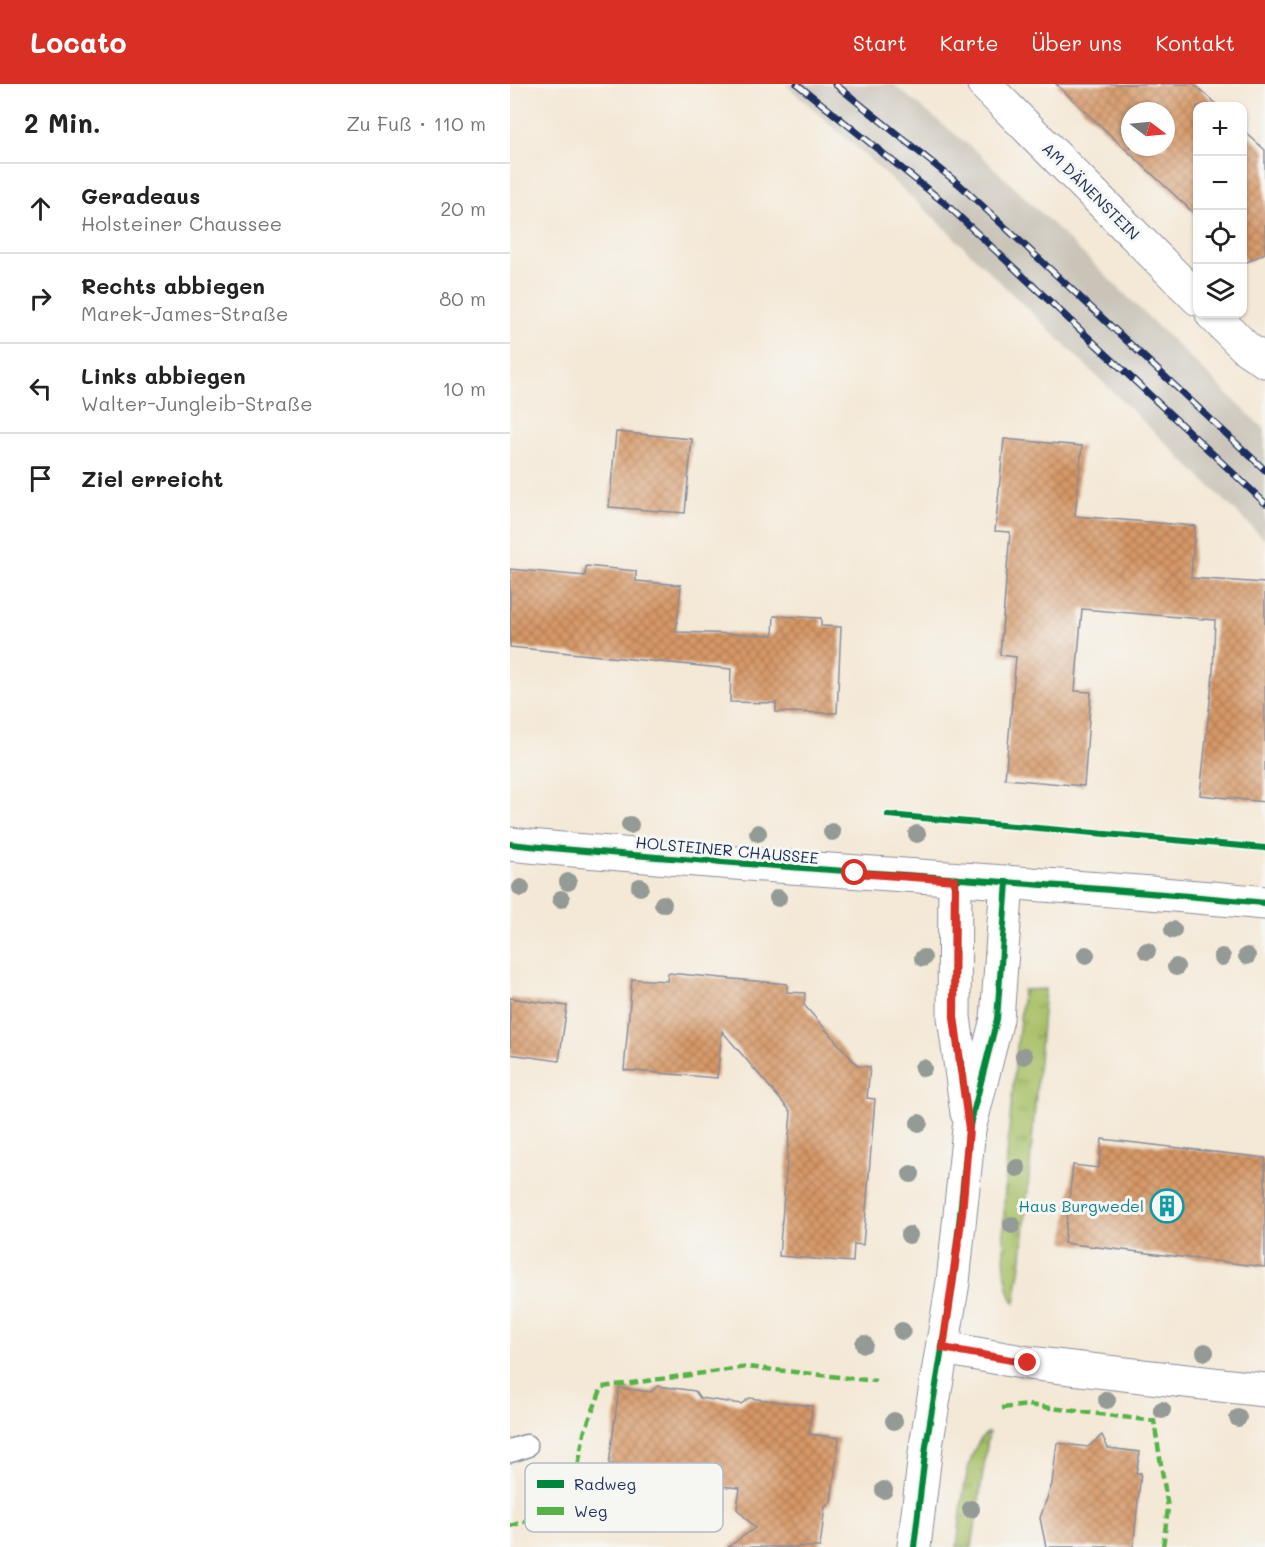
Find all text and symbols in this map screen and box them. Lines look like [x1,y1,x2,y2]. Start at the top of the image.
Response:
text: Locato [30,24,127,60]
text: Start [853,29,907,56]
text: Karte [940,29,998,56]
text: Über uns [1031,29,1122,56]
text: Kontakt [1155,29,1235,56]
north arrow [1121,102,1175,156]
map controls [1193,102,1247,318]
button: + [1193,102,1247,156]
text: 2 Min. [24,106,101,140]
text: Zu Fuß · 110 m [346,110,486,136]
street label: AM DÄNENSTEIN [1038,137,1145,244]
button: − [1193,156,1247,210]
text: Geradeaus [81,181,200,210]
icon: ahead [24,192,57,225]
text: 20 m [440,195,486,221]
text: Holsteiner Chaussee [81,210,282,236]
button: locate [1193,210,1247,264]
button: layers [1193,264,1247,318]
text: Rechts abbiegen [81,271,265,300]
icon: right [24,282,57,315]
text: 80 m [439,285,486,311]
text: Marek-James-Straße [81,300,288,326]
text: Links abbiegen [81,361,246,390]
icon: left [24,372,57,405]
text: 10 m [442,375,486,401]
text: Walter-Jungleib-Straße [81,390,313,416]
icon: arrive [24,462,57,495]
text: Ziel erreicht [81,464,223,493]
street label: HOLSTEINER CHAUSSEE [635,831,820,868]
route start [841,859,867,885]
building icon: Haus Burgwedel [1149,1188,1185,1224]
place label: Haus Burgwedel [1019,1195,1144,1216]
route end [1014,1349,1040,1375]
legend [525,1463,723,1532]
text: Radweg [574,1473,636,1494]
text: Weg [574,1500,607,1521]

